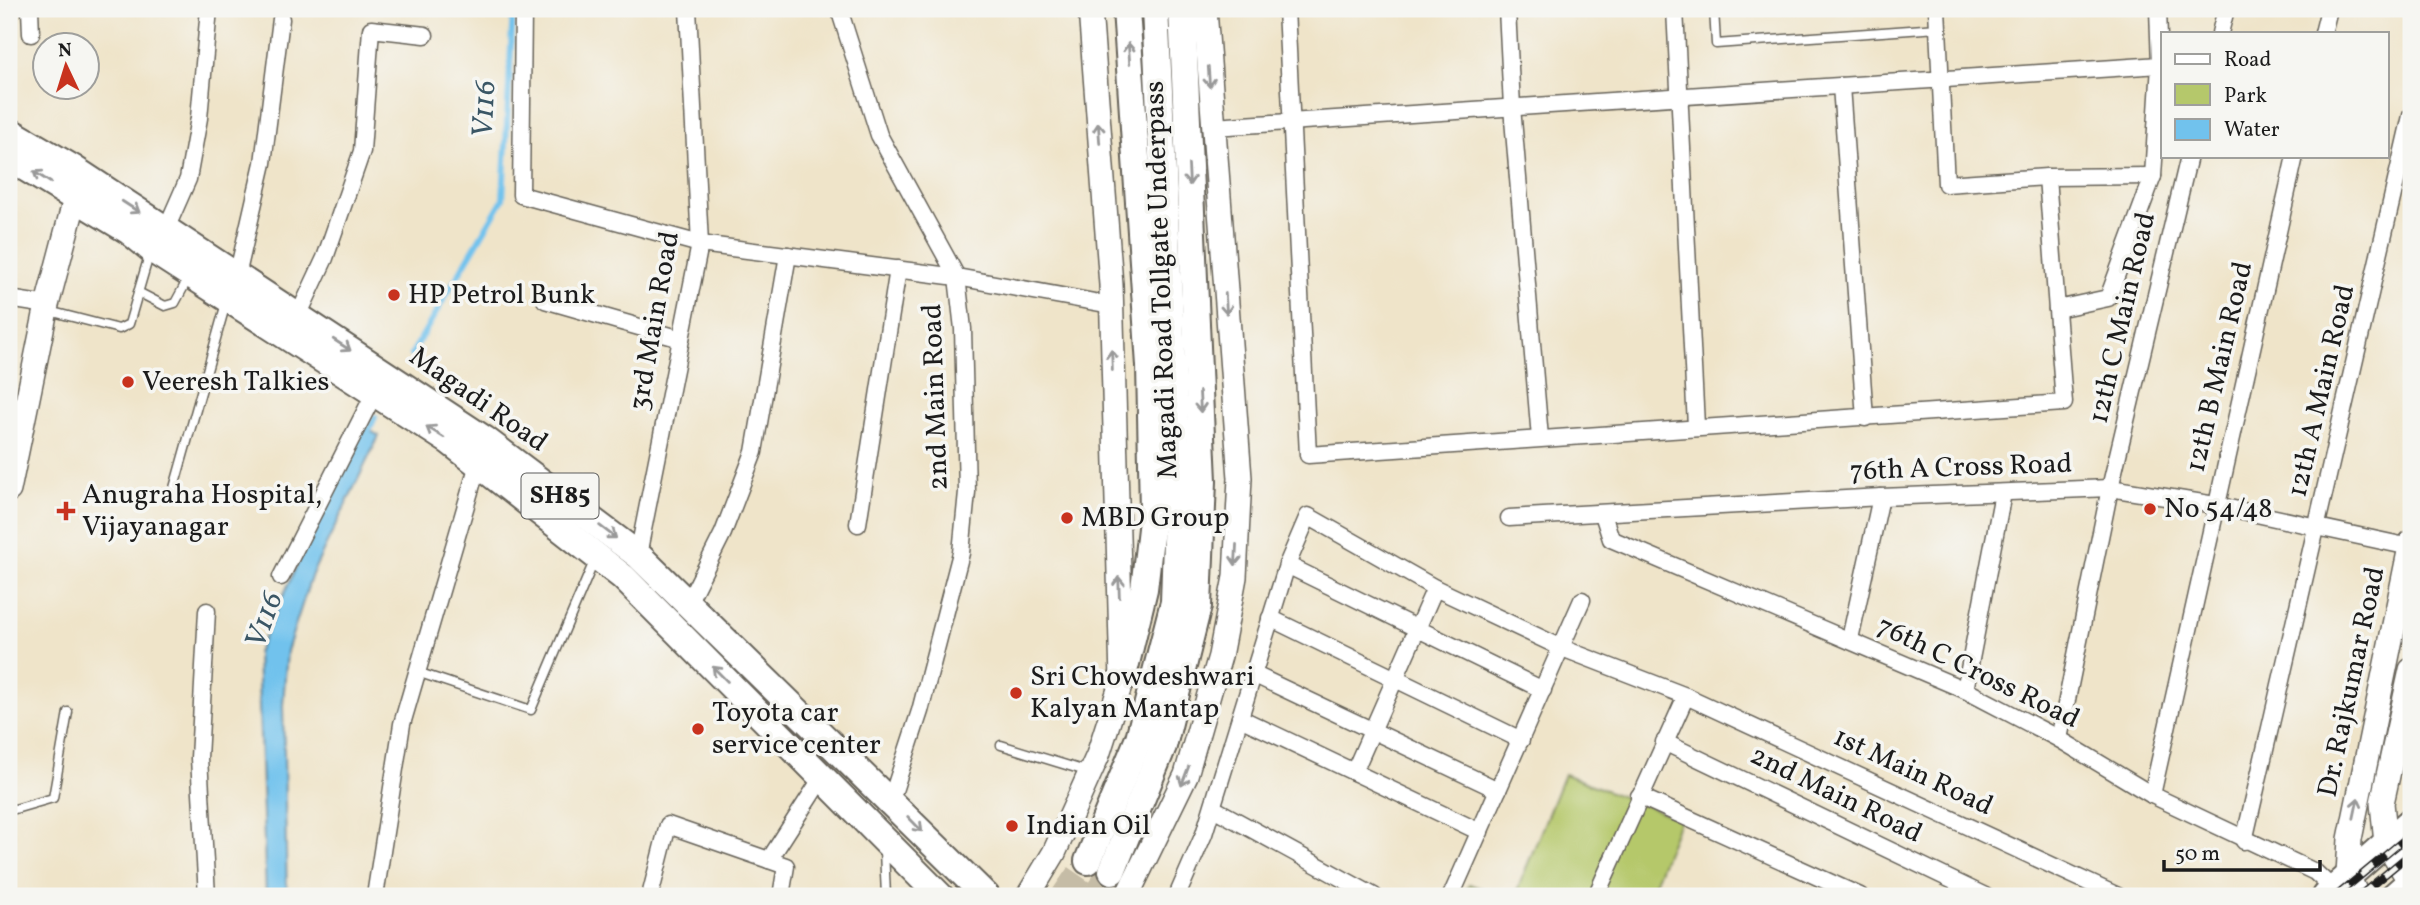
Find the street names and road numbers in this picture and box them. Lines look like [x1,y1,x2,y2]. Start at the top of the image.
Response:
street label: Magadi Road Tollgate Underpass [1136,80,1188,480]
street label: 12th C Main Road [2080,208,2166,428]
street label: 3rd Main Road [620,228,690,414]
street label: 12th B Main Road [2177,258,2263,476]
street label: 12th A Main Road [2279,281,2365,501]
street label: 2nd Main Road [913,303,959,491]
street label: Magadi Road [401,338,555,462]
street label: 76th A Cross Road [1849,445,2073,491]
road number: SH85 [522,474,598,518]
street label: Dr. Rajkumar Road [2309,563,2395,801]
street label: 76th C Cross Road [1870,607,2086,739]
street label: 1st Main Road [1827,718,1999,826]
street label: 2nd Main Road [1743,736,1929,854]

